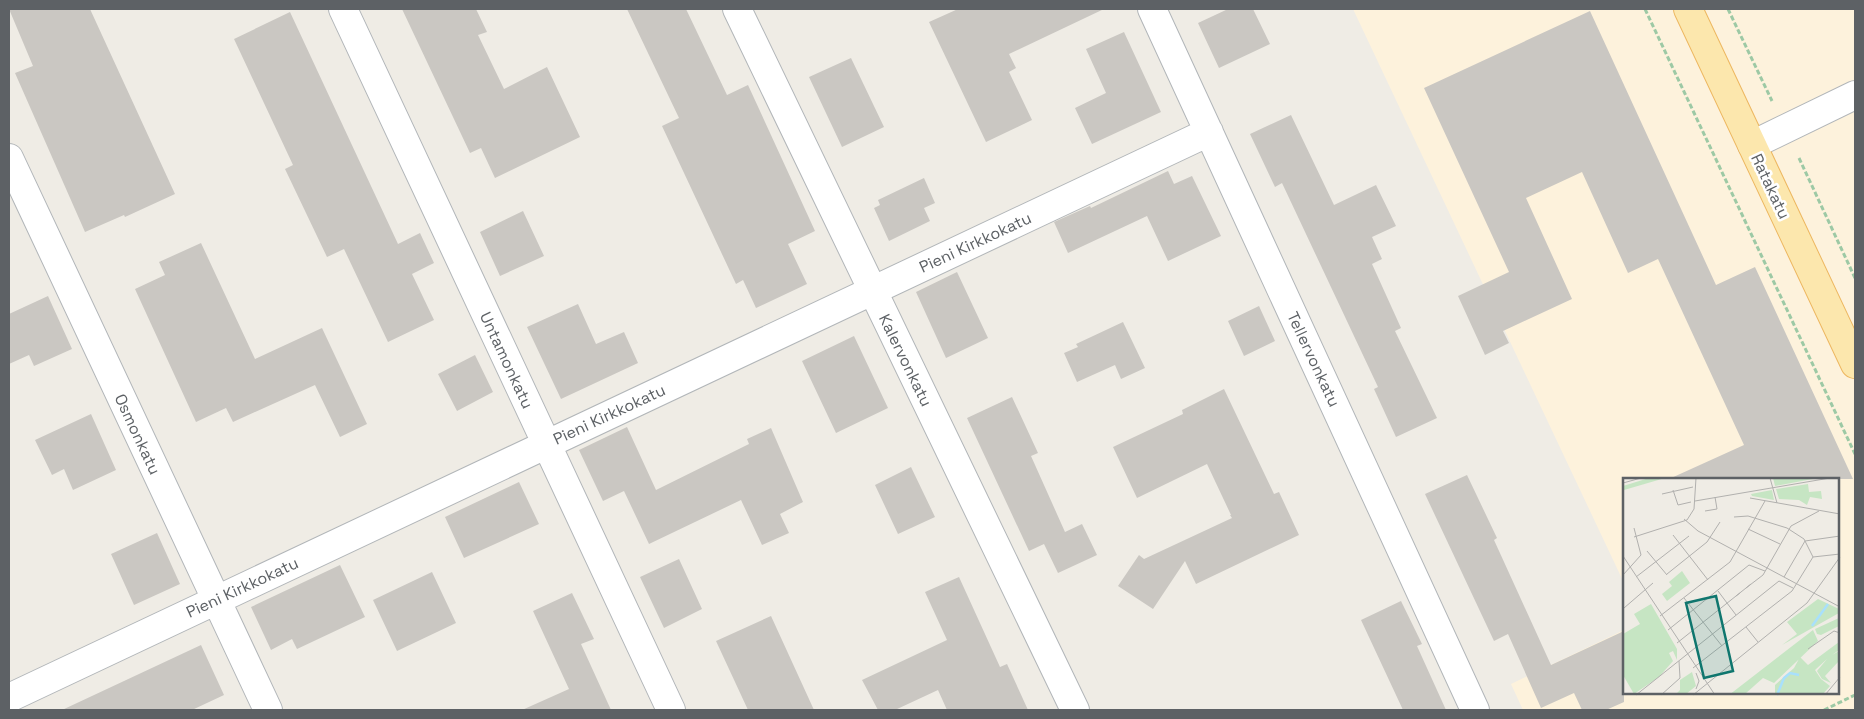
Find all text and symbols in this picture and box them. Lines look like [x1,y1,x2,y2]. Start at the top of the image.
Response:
street label: Ratakatu [1746,150,1795,222]
street label: Pieni Kirkkokatu [916,207,1035,278]
street label: Untamonkatu [475,308,538,412]
street label: Tellervonkatu [1282,308,1345,410]
street label: Kalervonkatu [874,310,937,410]
street label: Pieni Kirkkokatu [550,379,669,450]
street label: Osmonkatu [110,390,165,478]
inset map [1623,478,1839,694]
street label: Pieni Kirkkokatu [183,552,302,623]

